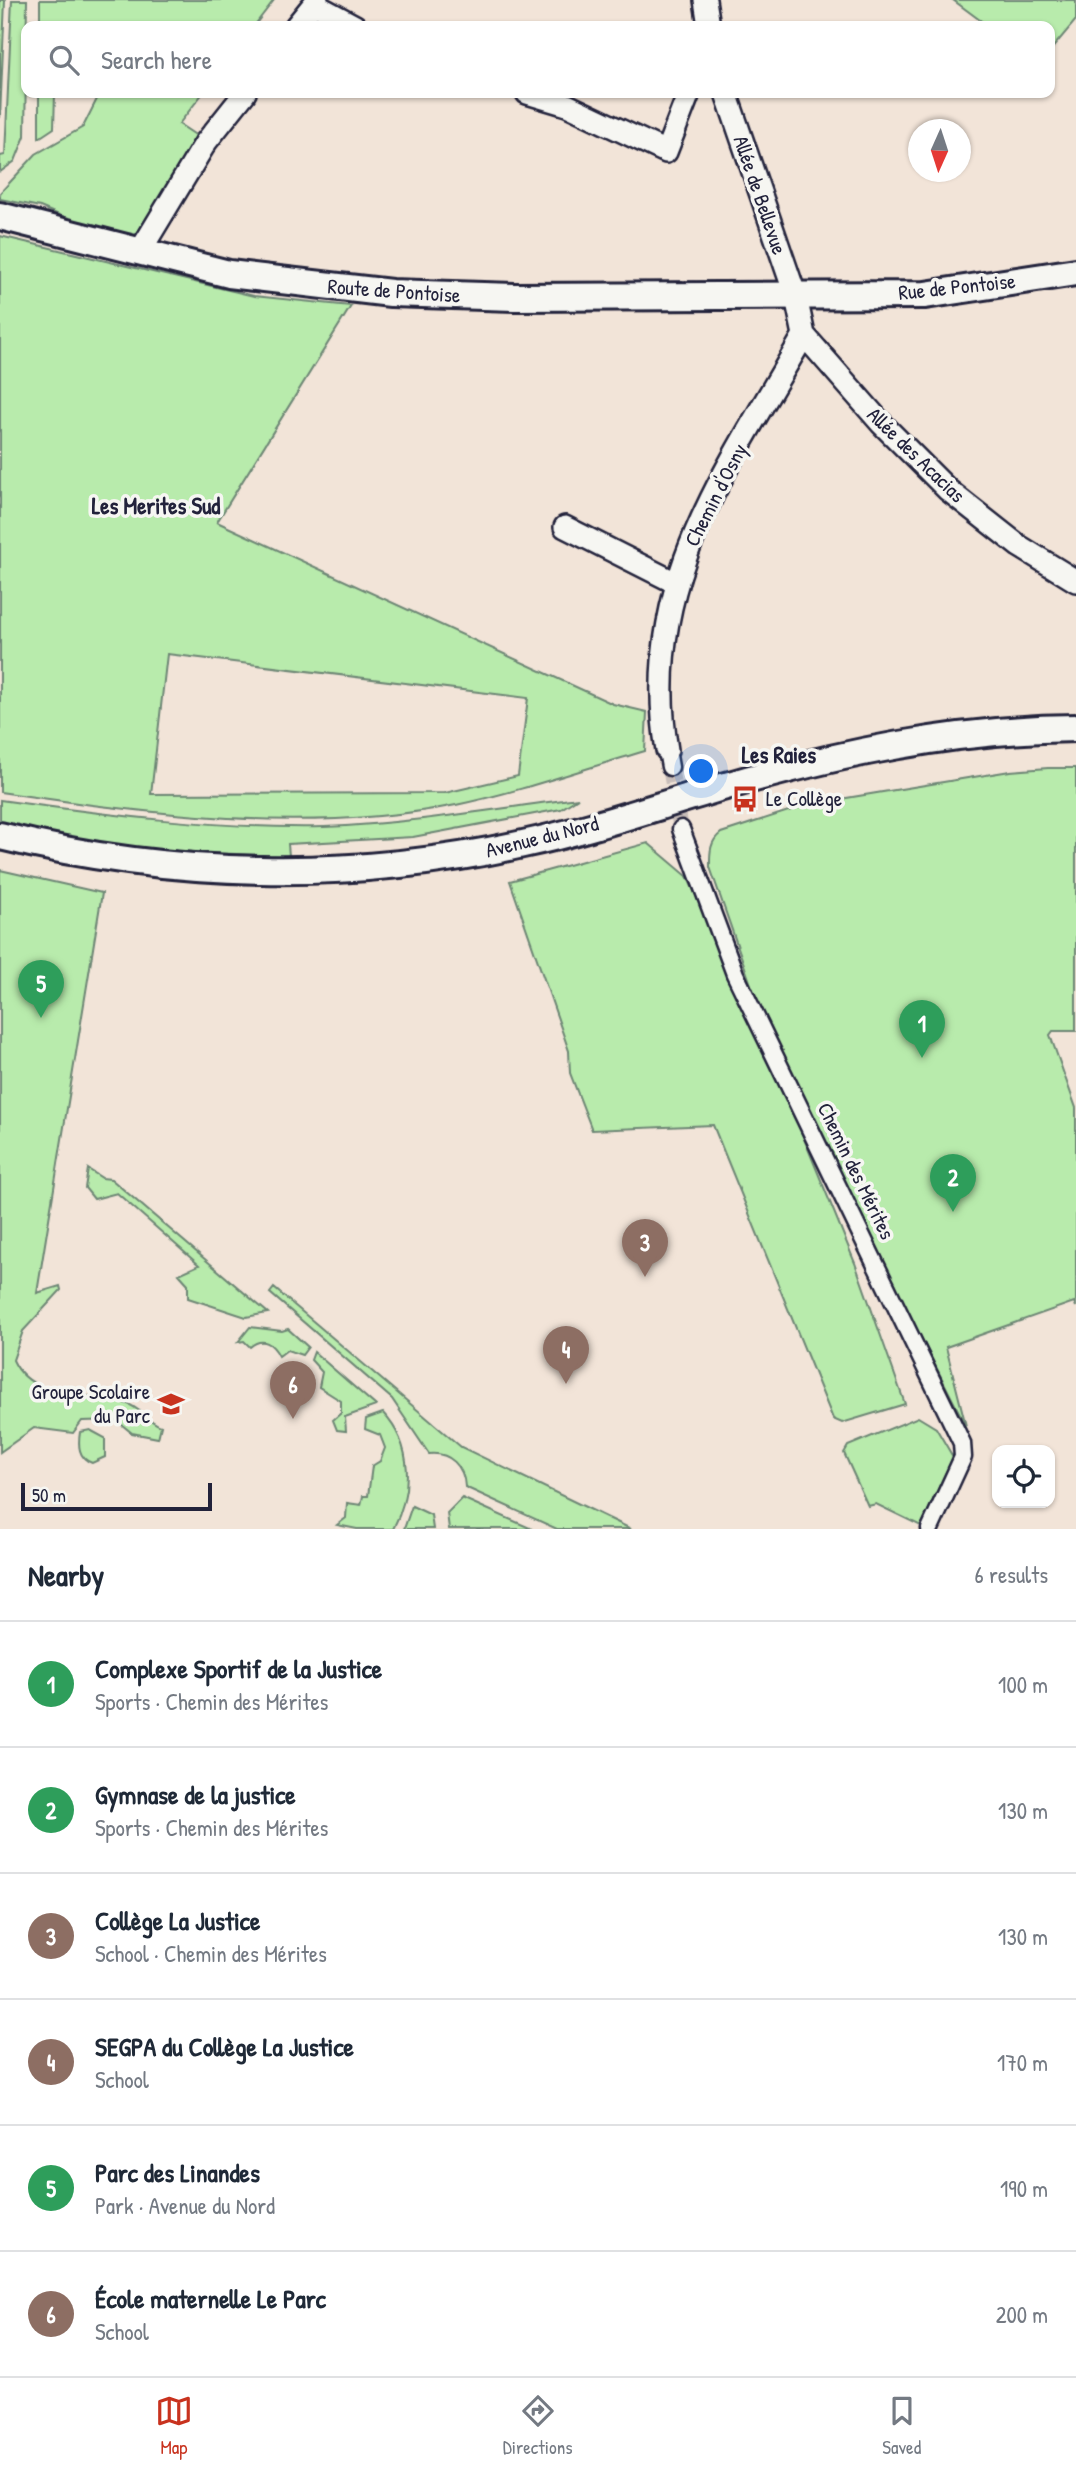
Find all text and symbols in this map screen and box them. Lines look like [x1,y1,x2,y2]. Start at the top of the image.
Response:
search box [21,21,1055,98]
icon: search [45,41,83,79]
text: Search here [101,42,212,77]
north arrow [908,119,971,182]
street label: Allée de Bellevue [727,132,794,258]
street label: Rue de Pontoise [897,266,1017,307]
street label: Route de Pontoise [327,271,461,310]
street label: Allée des Acacias [861,400,972,509]
street label: Chemin d'Osny [677,438,754,551]
district label: Les Merites Sud [92,490,220,521]
district label: Les Raies [742,739,816,770]
your location [684,754,718,788]
bus stop icon: Le Collège [730,784,760,814]
place label: Le Collège [766,784,842,813]
street label: Avenue du Nord [482,808,601,865]
pin: 5 [18,960,64,1018]
pin: 1 [899,1000,945,1058]
street label: Chemin des Mérites [811,1098,902,1244]
pin: 2 [930,1154,976,1212]
pin: 3 [622,1219,668,1277]
pin: 4 [543,1326,589,1384]
pin: 6 [270,1361,316,1419]
place label: Groupe Scolaire du Parc [32,1377,151,1430]
school or university icon: Groupe Scolaire du Parc [156,1389,186,1419]
map controls [992,1445,1055,1508]
button: locate [992,1445,1055,1508]
scale bar [21,1480,212,1512]
text: 50 m [32,1482,66,1508]
text: Nearby [28,1555,104,1595]
text: 6 results [975,1559,1048,1590]
text: Complexe Sportif de la Justice [95,1651,382,1686]
text: 1 [47,1669,55,1700]
text: 100 m [998,1669,1048,1700]
text: Sports · Chemin des Mérites [95,1686,328,1717]
text: Gymnase de la justice [95,1777,296,1812]
text: 2 [46,1795,56,1826]
text: 130 m [998,1795,1048,1826]
text: Sports · Chemin des Mérites [95,1812,328,1843]
text: Collège La Justice [95,1903,260,1938]
text: 3 [46,1921,56,1952]
text: 130 m [998,1921,1048,1952]
text: School · Chemin des Mérites [95,1938,327,1969]
text: SEGPA du Collège La Justice [95,2029,354,2064]
text: 4 [47,2047,55,2078]
text: 170 m [997,2047,1048,2078]
text: School [95,2064,149,2095]
text: Parc des Linandes [95,2155,260,2190]
text: 5 [46,2173,56,2204]
text: 190 m [1000,2173,1048,2204]
text: Park · Avenue du Nord [95,2190,275,2221]
text: École maternelle Le Parc [95,2281,326,2316]
text: 6 [46,2299,56,2330]
text: 200 m [996,2299,1048,2330]
text: School [95,2316,149,2347]
tab: Map [155,2392,193,2460]
tab: Directions [503,2392,573,2460]
tab: Saved [882,2392,921,2460]

